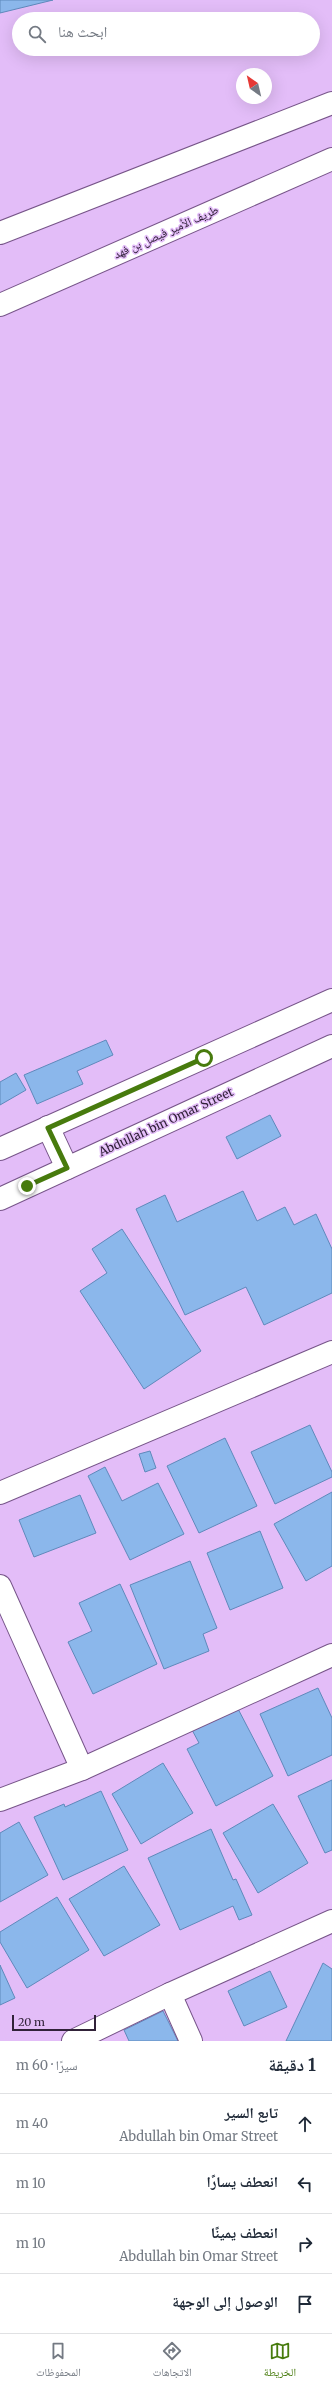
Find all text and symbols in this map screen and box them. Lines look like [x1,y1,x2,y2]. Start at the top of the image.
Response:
search box [12,12,320,56]
text: ابحث هنا [58,22,107,41]
icon: search [26,23,48,45]
north arrow [236,68,272,104]
street label: طريف الأمير فيصل بن فهد [111,202,221,262]
route start [195,1049,213,1067]
street label: Abdullah bin Omar Street [95,1084,236,1160]
route end [18,1177,36,1195]
scale bar [12,2013,96,2032]
text: 20 m [18,2015,45,2029]
text: 1 دقيقة [268,2054,316,2076]
text: سيرًا · 60 m [16,2057,77,2074]
text: تابع السير [224,2103,278,2122]
icon: ahead [294,2113,316,2135]
text: 40 m [16,2115,48,2132]
text: Abdullah bin Omar Street [119,2128,278,2145]
text: انعطف يسارًا [206,2172,278,2191]
icon: left [294,2173,316,2195]
text: 10 m [16,2175,46,2192]
text: انعطف يمينًا [211,2223,278,2242]
icon: right [294,2233,316,2255]
text: 10 m [16,2235,46,2252]
text: Abdullah bin Omar Street [119,2248,278,2265]
text: الوصول إلى الوجهة [172,2292,278,2311]
icon: arrive [294,2293,316,2315]
tab: المحفوظات [36,2340,81,2383]
tab: الاتجاهات [153,2340,192,2383]
tab: الخريطة [264,2340,296,2383]

